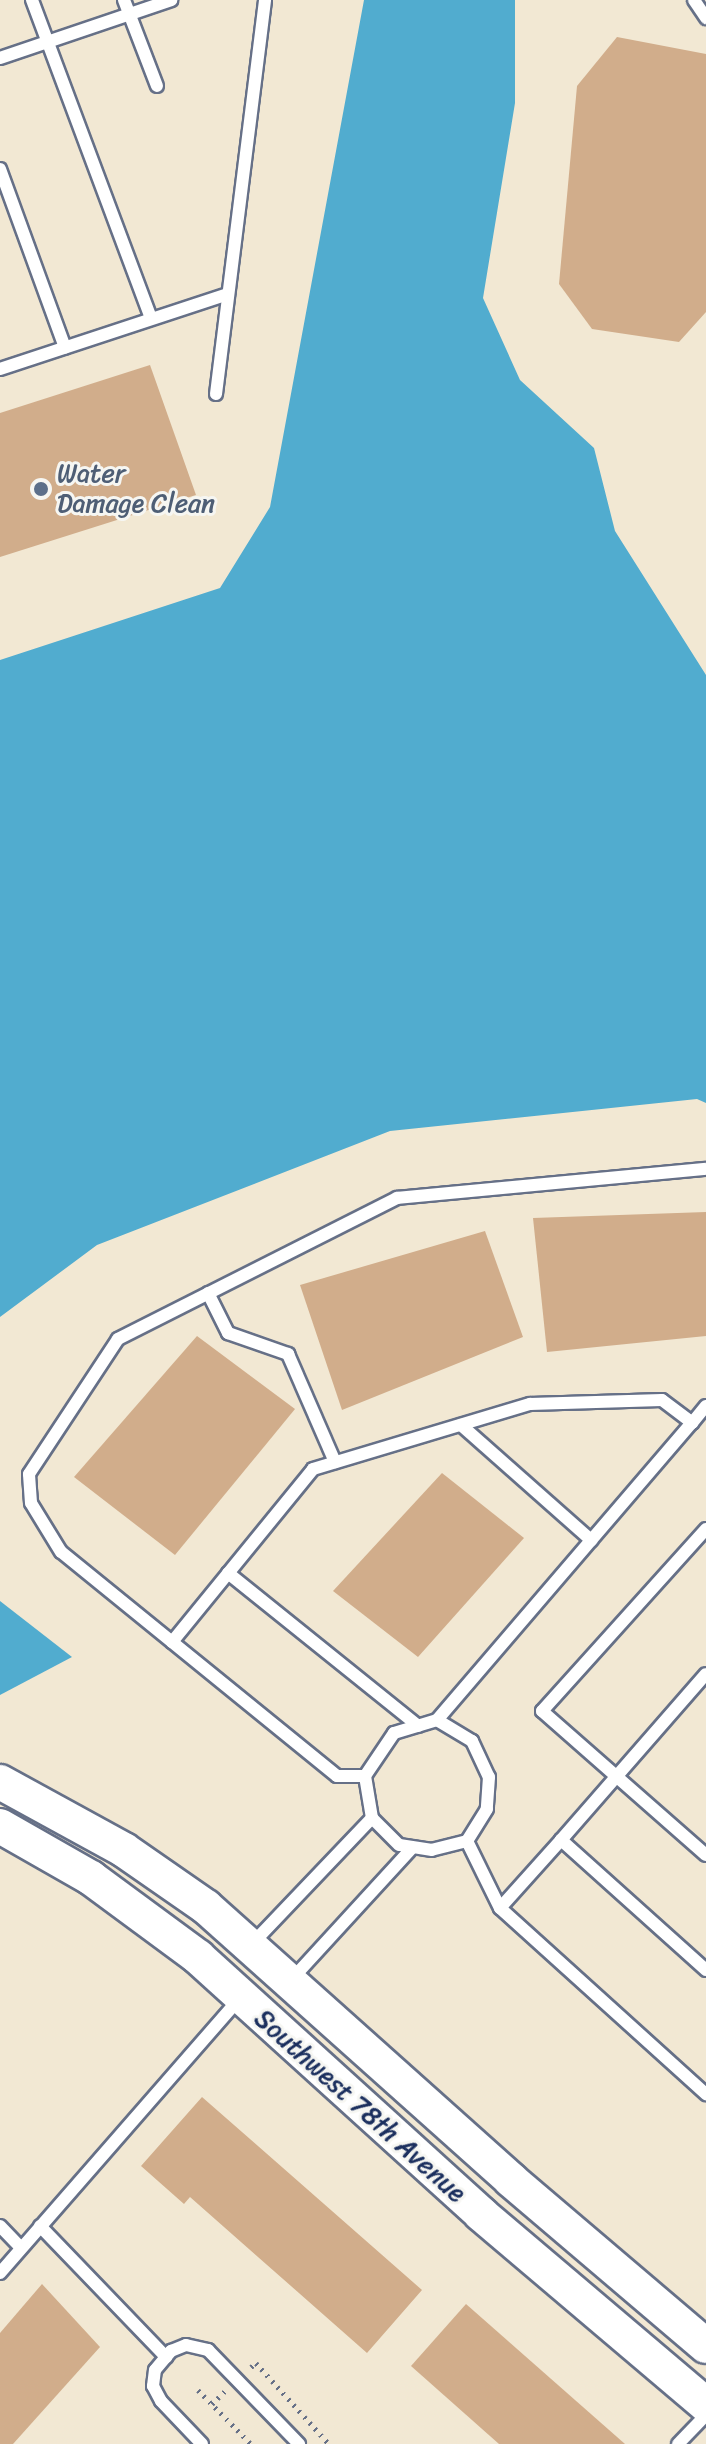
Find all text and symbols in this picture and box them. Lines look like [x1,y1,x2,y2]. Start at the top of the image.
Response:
place label: Water Damage Clean [57,458,215,520]
marker: Water Damage Clean [32,480,50,498]
street label: Southwest 78th Avenue [248,2003,472,2209]

